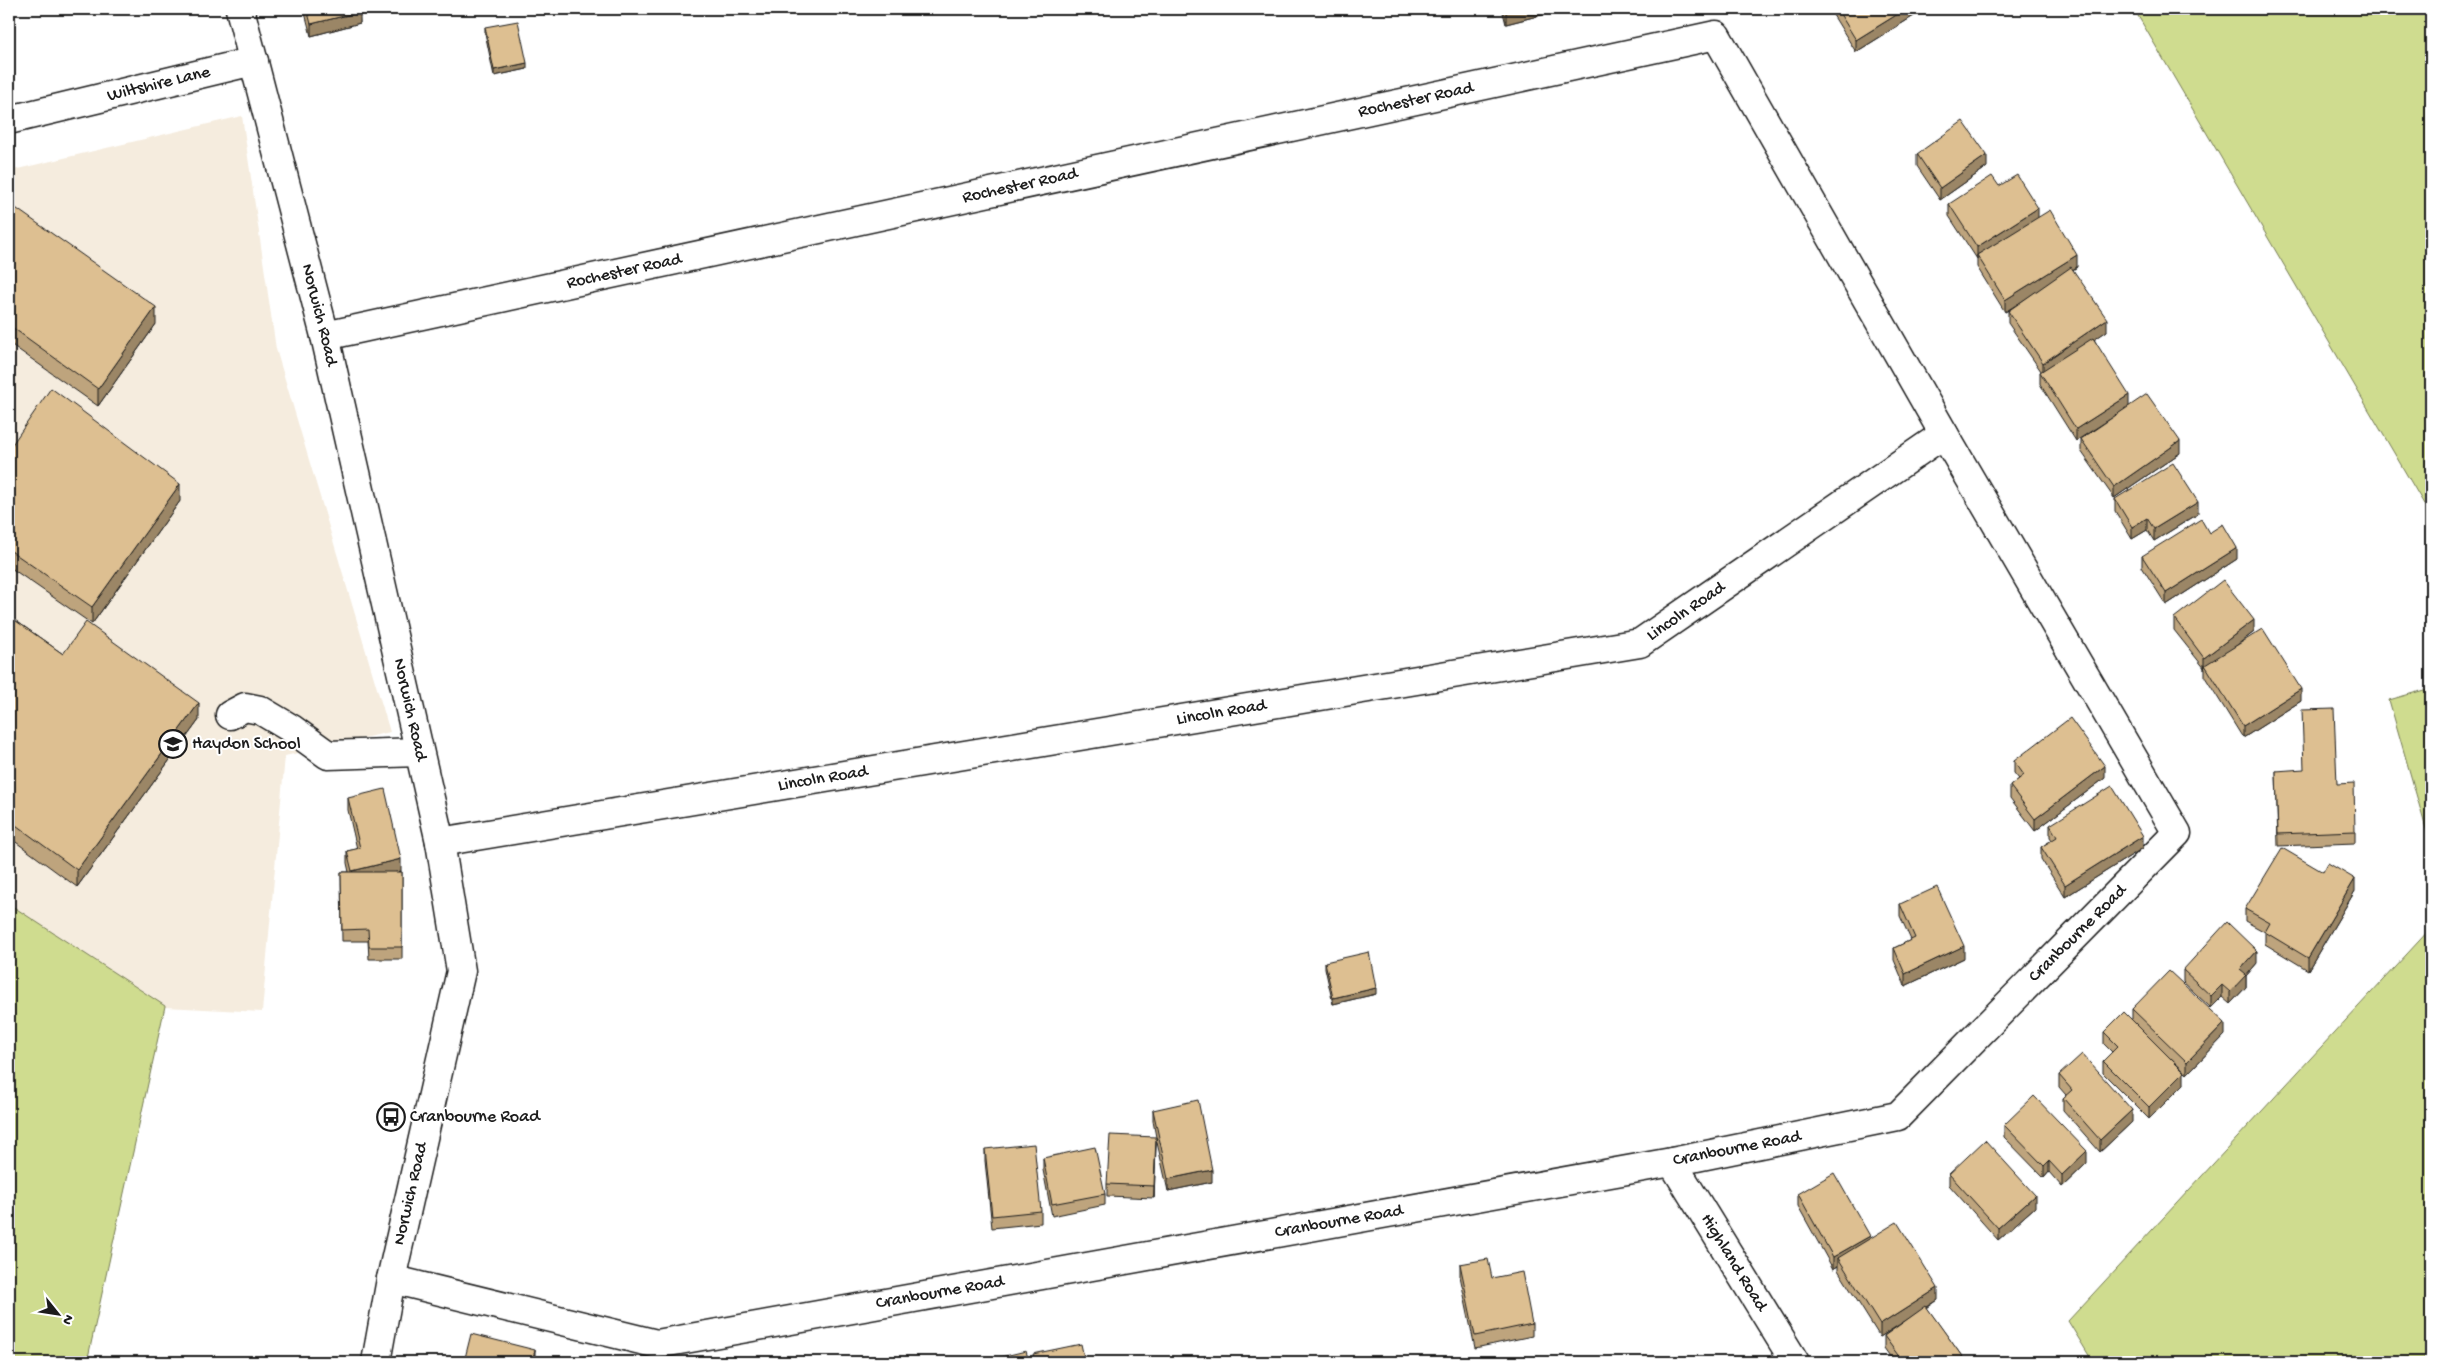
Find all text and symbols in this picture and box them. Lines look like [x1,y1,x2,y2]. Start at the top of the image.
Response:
street label: Wiltshire Lane [105,61,213,106]
street label: Rochester Road [1356,77,1477,123]
street label: Rochester Road [960,163,1081,208]
street label: Rochester Road [565,248,685,294]
street label: Norwich Road [296,262,342,369]
street label: Lincoln Road [1643,576,1730,646]
street label: Norwich Road [388,656,432,764]
street label: Lincoln Road [1175,694,1269,730]
school or university icon: Haydon School [158,729,188,759]
place label: Haydon School [192,734,301,755]
street label: Lincoln Road [776,761,871,796]
street label: Cranbourne Road [2025,880,2132,987]
bus stop icon: Cranbourne Road [376,1102,406,1132]
place label: Cranbourne Road [410,1107,541,1128]
street label: Cranbourne Road [1671,1126,1804,1172]
street label: Norwich Road [389,1139,433,1247]
street label: Cranbourne Road [1273,1200,1406,1244]
street label: Highland Road [1696,1210,1773,1316]
street label: Cranbourne Road [874,1271,1007,1315]
north arrow [32,1288,82,1338]
text: N [57,1311,77,1327]

